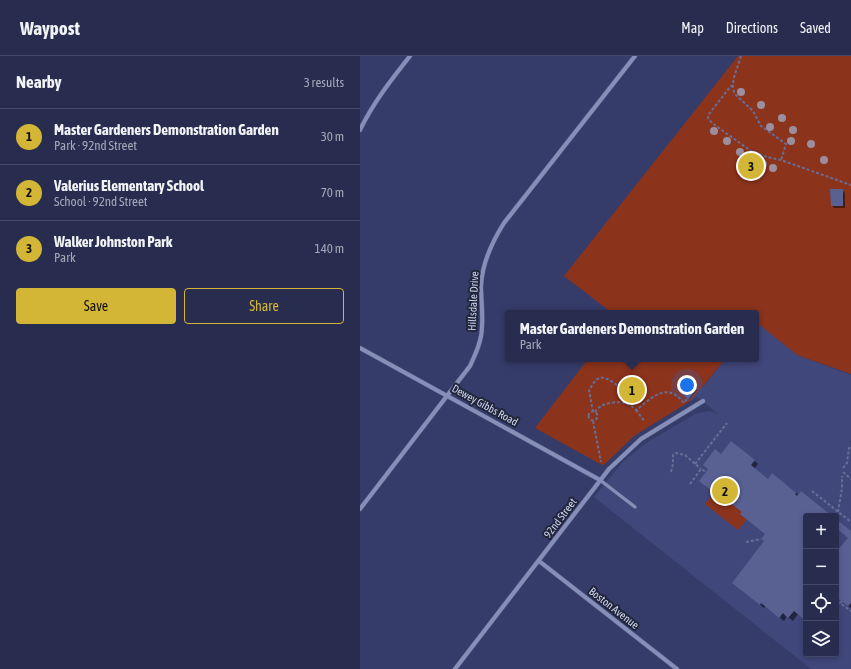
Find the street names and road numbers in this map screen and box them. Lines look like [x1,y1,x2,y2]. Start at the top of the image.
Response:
street label: Hillsdale Drive [465,271,481,331]
street label: Dewey Gibbs Road [450,382,520,428]
street label: 92nd Street [541,496,579,540]
street label: Boston Avenue [587,585,641,631]

